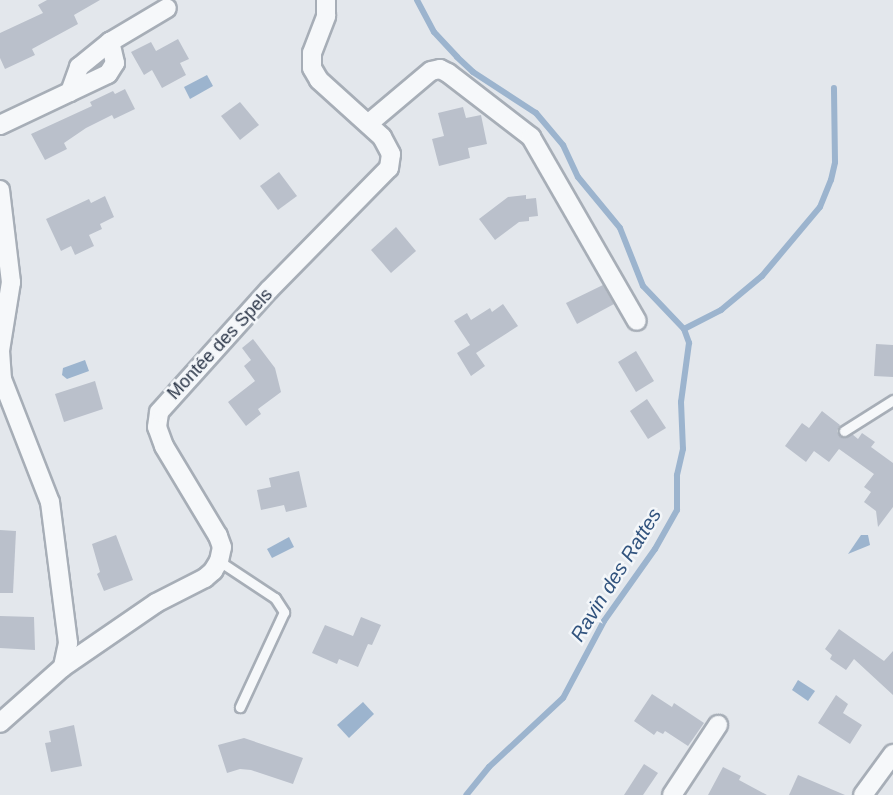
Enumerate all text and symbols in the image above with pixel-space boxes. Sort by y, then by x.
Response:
street label: Montée des Spels [163,284,277,404]
water label: Ravin des Rattes [565,504,667,646]

